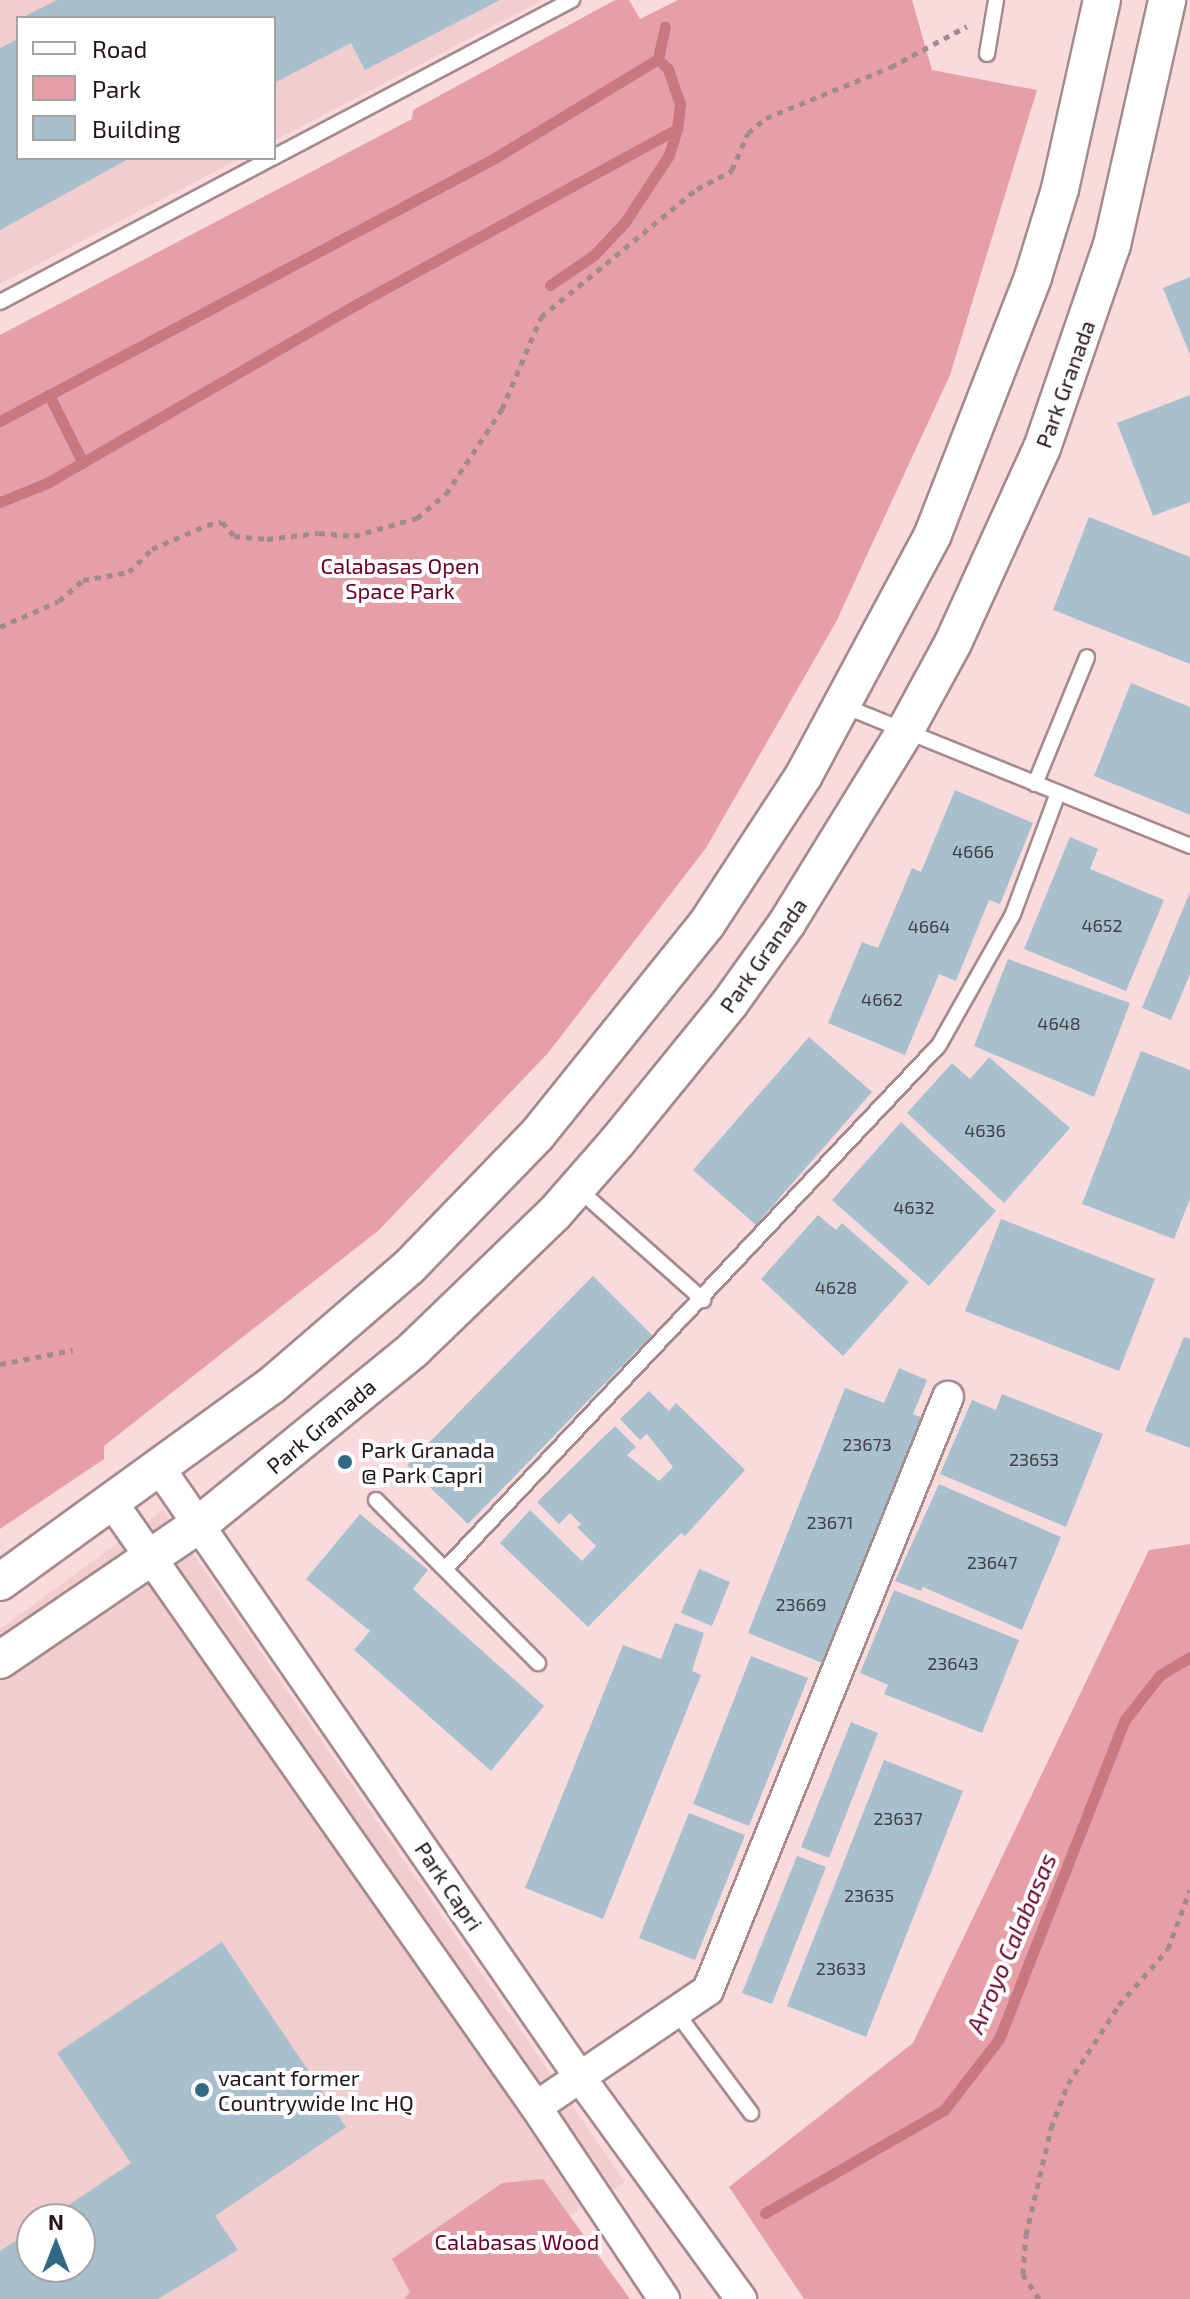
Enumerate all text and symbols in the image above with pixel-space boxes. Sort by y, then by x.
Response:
legend [16,16,276,160]
text: Road [92,34,147,63]
text: Park [92,74,141,103]
text: Building [92,114,181,143]
street label: Park Granada [1030,316,1100,452]
park label: Calabasas Open Space Park [320,552,480,604]
house number: 4666 [952,840,994,862]
street label: Park Granada [714,892,812,1018]
house number: 4652 [1081,914,1123,936]
house number: 4664 [908,915,950,937]
house number: 4662 [861,988,903,1010]
house number: 4648 [1037,1012,1081,1034]
house number: 4636 [964,1119,1006,1141]
house number: 4632 [893,1196,935,1218]
house number: 4628 [815,1276,857,1298]
street label: Park Granada [261,1373,381,1479]
house number: 23673 [842,1433,892,1455]
place label: Park Granada @ Park Capri [361,1436,495,1488]
house number: 23653 [1009,1448,1059,1470]
marker: Park Granada @ Park Capri [336,1453,354,1471]
house number: 23671 [807,1511,853,1533]
house number: 23647 [967,1551,1017,1573]
house number: 23669 [775,1593,827,1615]
house number: 23643 [927,1652,979,1674]
house number: 23637 [873,1807,923,1829]
street label: Park Capri [410,1837,488,1935]
water label: Arroyo Calabasas [960,1849,1062,2037]
house number: 23635 [844,1884,894,1906]
house number: 23633 [816,1957,866,1979]
place label: vacant former Countrywide Inc HQ [218,2064,414,2116]
marker: vacant former Countrywide Inc HQ [193,2081,211,2099]
north arrow [16,2203,96,2283]
text: N [48,2208,64,2234]
park label: Calabasas Wood [434,2229,600,2255]

